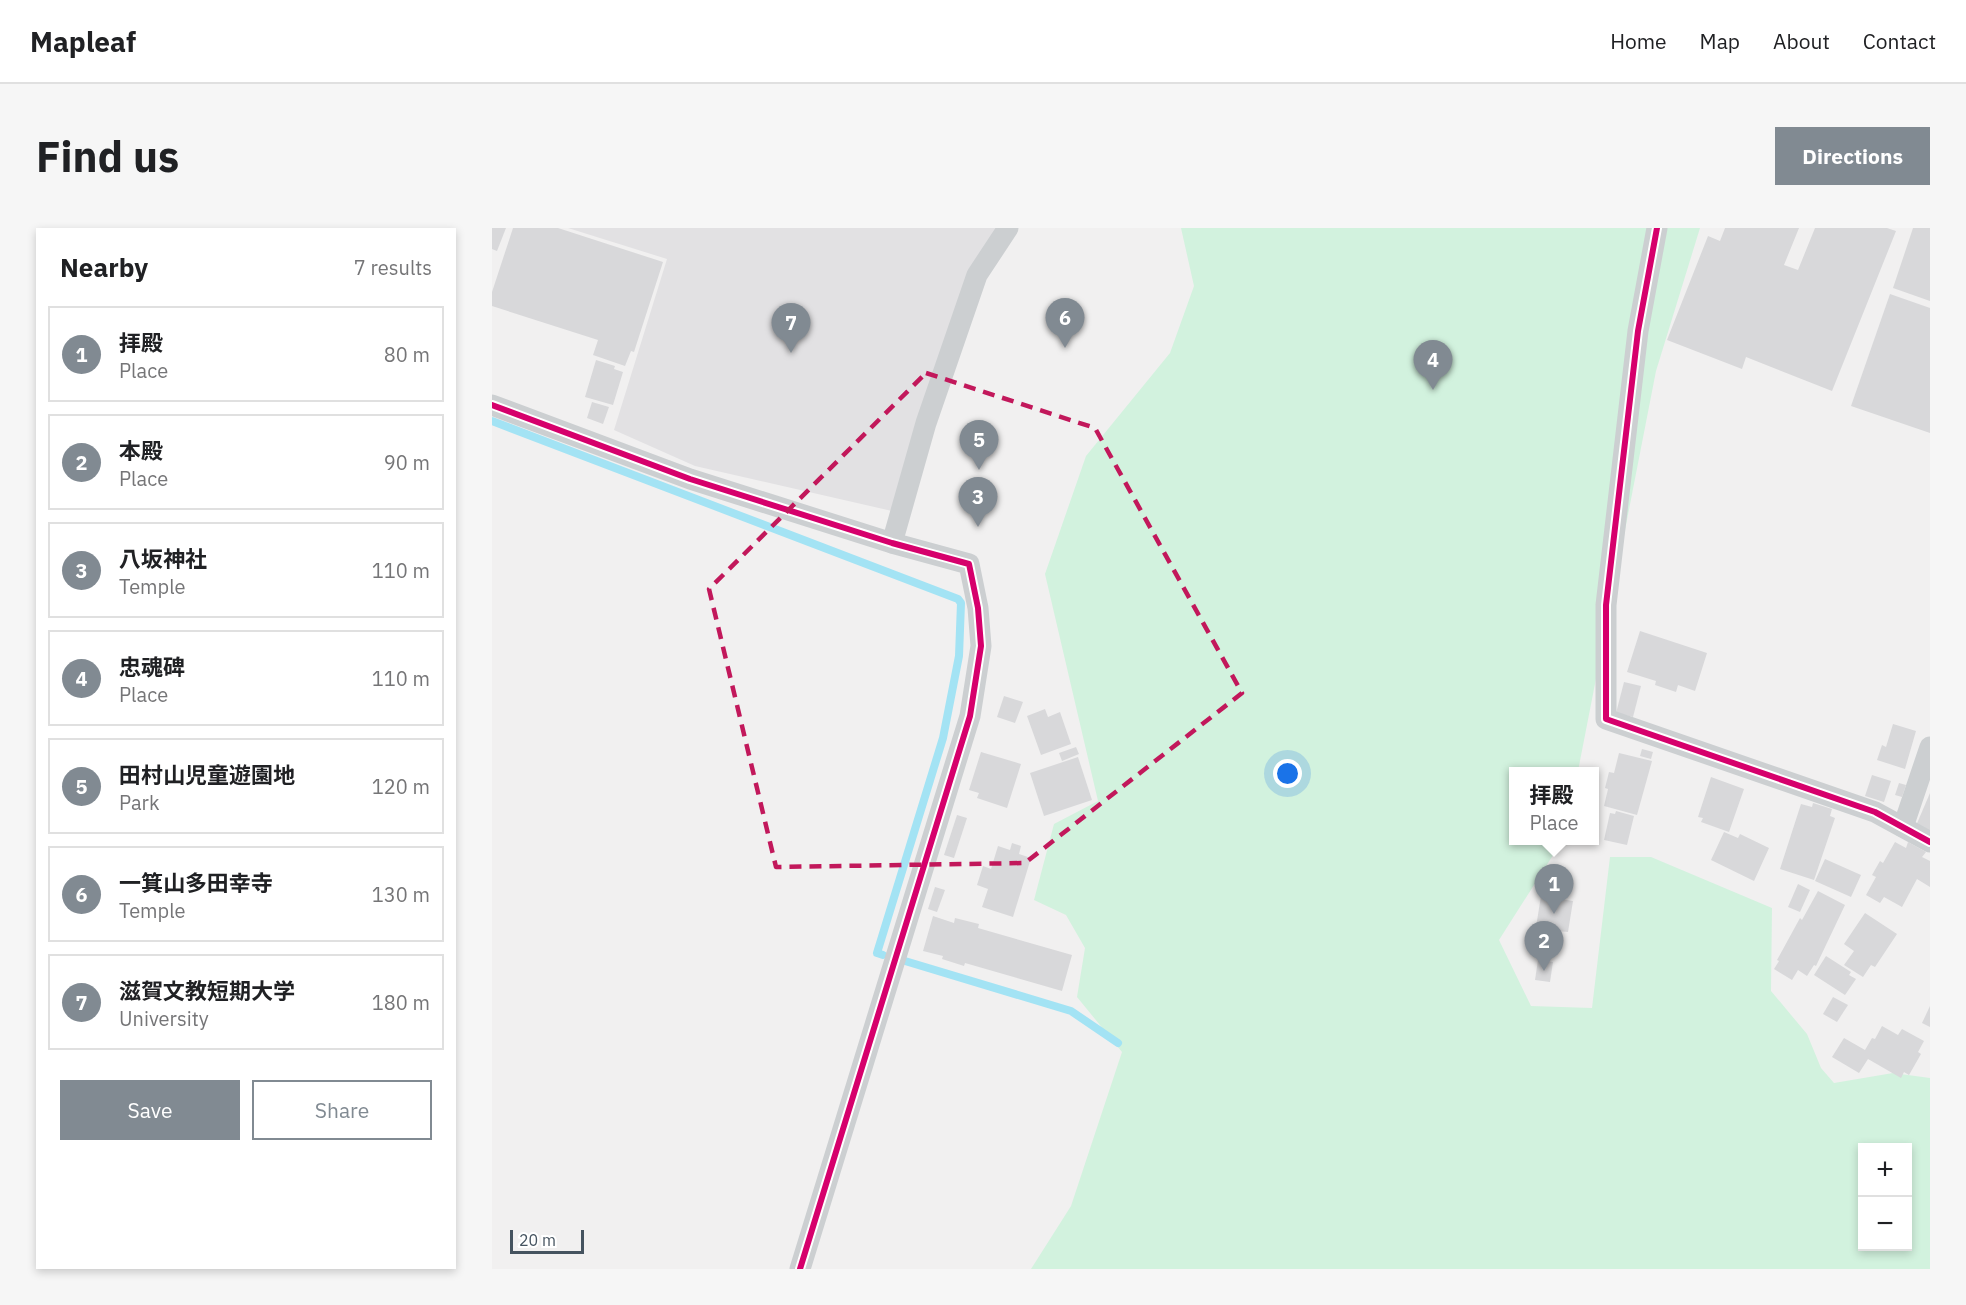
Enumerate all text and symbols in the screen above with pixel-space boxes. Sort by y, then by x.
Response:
text: Mapleaf [30,23,136,60]
text: Home [1610,27,1667,55]
text: Map [1700,27,1740,55]
text: About [1773,27,1830,55]
text: Contact [1863,27,1936,55]
button: Directions [1775,127,1930,185]
text: Find us [36,129,179,184]
text: Nearby [60,250,148,284]
text: 7 results [354,254,432,281]
pin: 6 [1046,298,1084,348]
pin: 7 [772,304,810,353]
text: 拝殿 [119,328,163,357]
pin: 4 [1414,340,1452,390]
text: 1 [76,341,88,368]
text: 80 m [384,341,430,368]
text: Place [119,357,168,384]
pin: 5 [960,420,998,470]
text: 本殿 [119,436,163,465]
text: 2 [76,449,88,476]
text: 90 m [384,449,430,476]
text: Place [119,465,168,492]
pin: 3 [958,478,998,527]
text: 八坂神社 [119,544,207,573]
text: 3 [76,557,88,584]
text: 110 m [372,557,430,584]
text: Temple [119,573,186,600]
text: 忠魂碑 [119,652,185,681]
text: 4 [76,665,88,692]
text: 110 m [372,665,430,692]
text: Place [119,681,168,708]
your location [1273,759,1302,788]
text: 田村山児童遊園地 [119,760,295,789]
popup [1509,767,1599,845]
text: 5 [76,773,88,800]
text: 120 m [372,773,430,800]
text: 拝殿 [1529,780,1573,809]
text: Park [119,789,159,816]
text: Place [1529,809,1579,836]
pin: 1 [1534,864,1574,914]
text: 一箕山多田幸寺 [119,868,273,897]
text: 6 [76,881,88,908]
text: 130 m [372,881,430,908]
text: Temple [119,897,186,924]
pin: 2 [1524,922,1564,971]
text: 滋賀文教短期大学 [119,976,295,1005]
text: 7 [76,989,88,1016]
text: 180 m [372,989,430,1016]
text: University [119,1005,209,1032]
button: Save [60,1080,240,1140]
button: Share [252,1080,432,1140]
map controls [1858,1143,1912,1251]
button: + [1858,1143,1912,1197]
button: − [1858,1197,1912,1251]
scale bar [510,1227,584,1254]
text: 20 m [519,1230,556,1250]

